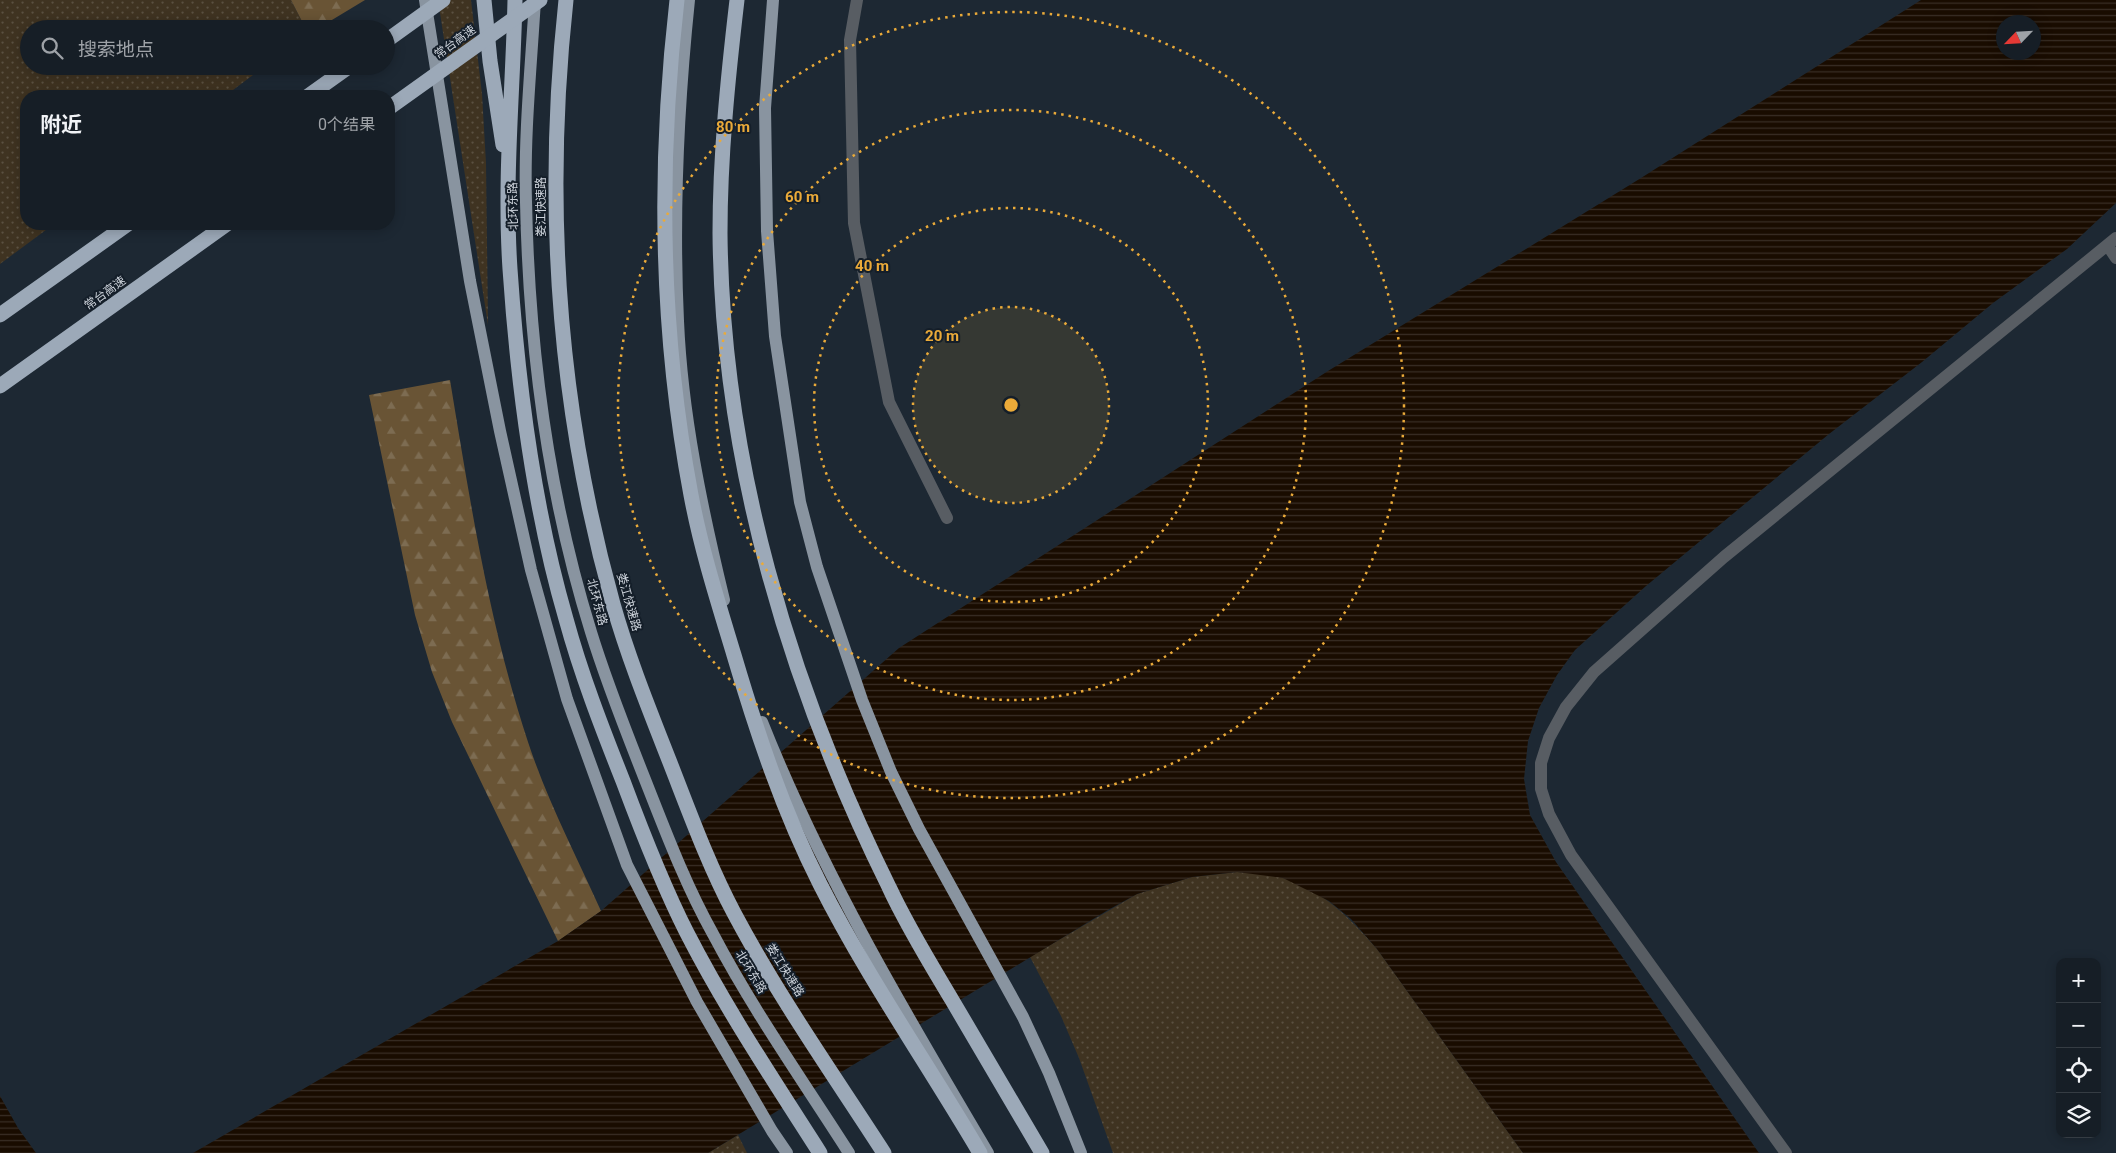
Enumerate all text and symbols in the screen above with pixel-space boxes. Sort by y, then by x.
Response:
north arrow [1996,15,2041,60]
search box [20,20,395,75]
street label: 常台高速 [431,22,479,62]
icon: search [38,34,66,62]
text: 搜索地点 [78,38,154,61]
text: 附近 [40,113,82,137]
text: 0个结果 [318,115,375,134]
text: 80 m [716,118,750,136]
street label: 娄江快速路 [534,177,548,237]
street label: 北环东路 [506,182,520,230]
text: 60 m [785,188,819,206]
text: 40 m [855,257,889,275]
street label: 常台高速 [81,273,129,313]
text: 20 m [925,327,959,345]
centre of rings [1002,396,1020,414]
street label: 娄江快速路 [614,571,644,633]
street label: 北环东路 [584,577,610,627]
street label: 娄江快速路 [763,941,807,999]
street label: 北环东路 [733,948,769,996]
map controls [2056,958,2101,1138]
button: + [2056,958,2101,1003]
button: − [2056,1003,2101,1048]
button: locate [2056,1048,2101,1093]
button: layers [2056,1093,2101,1138]

